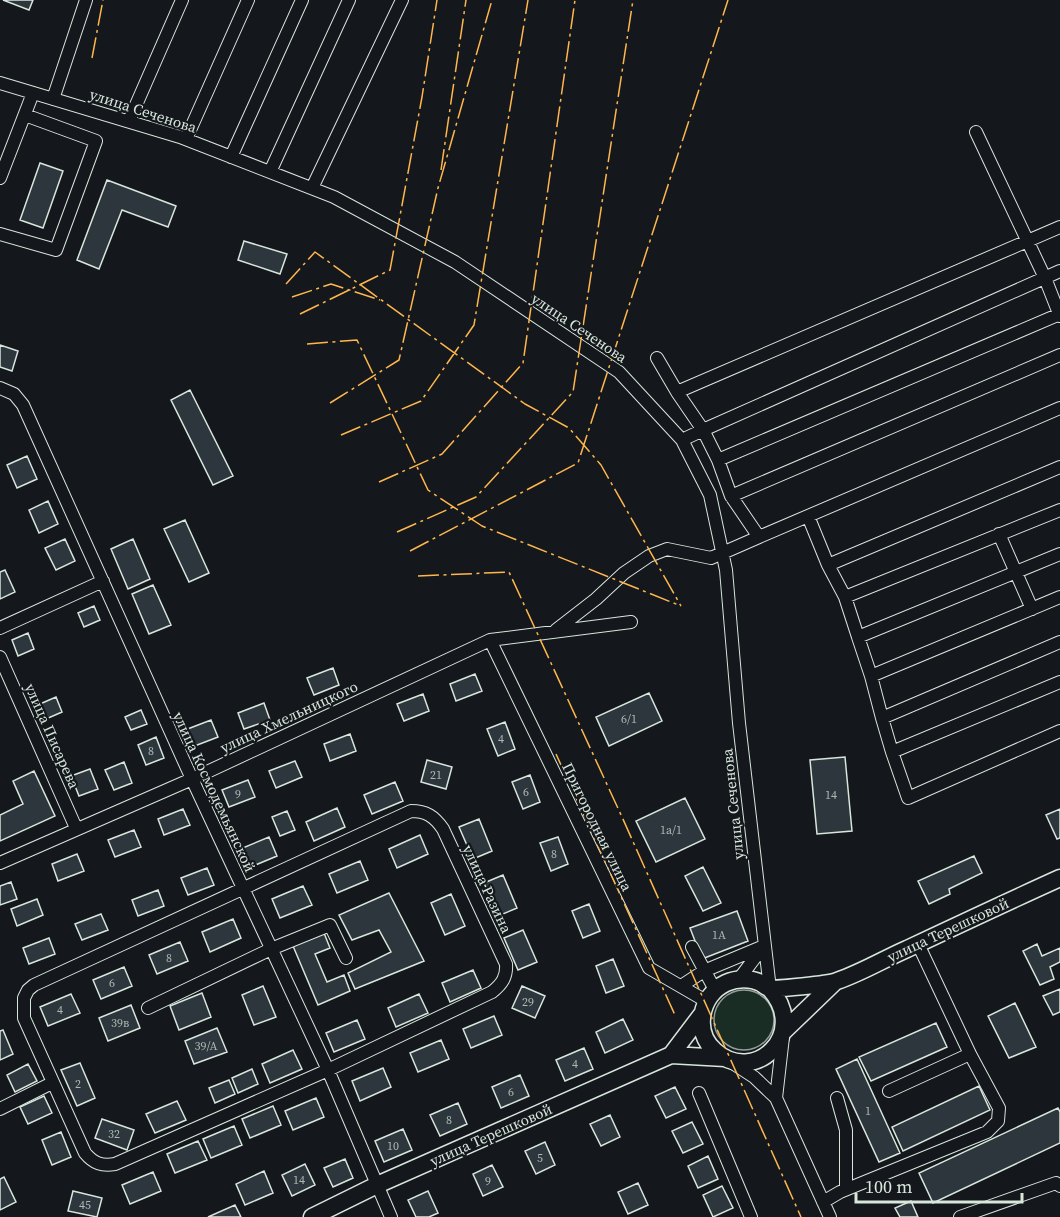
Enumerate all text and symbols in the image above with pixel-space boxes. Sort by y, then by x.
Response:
street label: улица Сеченова [87,83,200,138]
street label: улица Сеченова [527,288,632,368]
street label: улица Хмельницкого [217,675,361,758]
street label: улица Писарева [20,680,85,792]
street label: улица Космодемьянской [168,708,261,876]
house number: 6/1 [621,711,637,727]
house number: 4 [498,731,504,747]
house number: 8 [148,743,154,759]
street label: улица Сеченова [716,747,749,861]
street label: Пригородная улица [557,759,638,895]
house number: 21 [430,767,442,783]
house number: 6 [523,784,529,800]
house number: 9 [235,786,241,802]
house number: 14 [825,787,837,803]
house number: 1а/1 [660,822,682,838]
street label: улица Разина [458,841,517,937]
house number: 8 [551,846,557,862]
street label: улица Терешковой [884,892,1012,967]
house number: 1А [712,927,726,943]
house number: 8 [166,950,172,966]
house number: 6 [109,975,115,991]
house number: 29 [522,994,534,1010]
house number: 4 [57,1002,63,1018]
house number: 39в [111,1015,129,1031]
house number: 39/А [194,1038,218,1054]
house number: 4 [572,1056,578,1072]
house number: 2 [75,1076,81,1092]
house number: 6 [508,1084,514,1100]
street label: улица Терешковой [426,1098,556,1171]
house number: 1 [865,1103,871,1119]
house number: 8 [446,1112,452,1128]
house number: 32 [108,1126,120,1142]
house number: 10 [387,1138,399,1154]
house number: 5 [537,1150,543,1166]
scale bar [856,1166,1022,1204]
house number: 14 [293,1172,305,1188]
house number: 9 [485,1173,491,1189]
text: 100 m [865,1174,912,1199]
house number: 45 [79,1197,91,1213]

